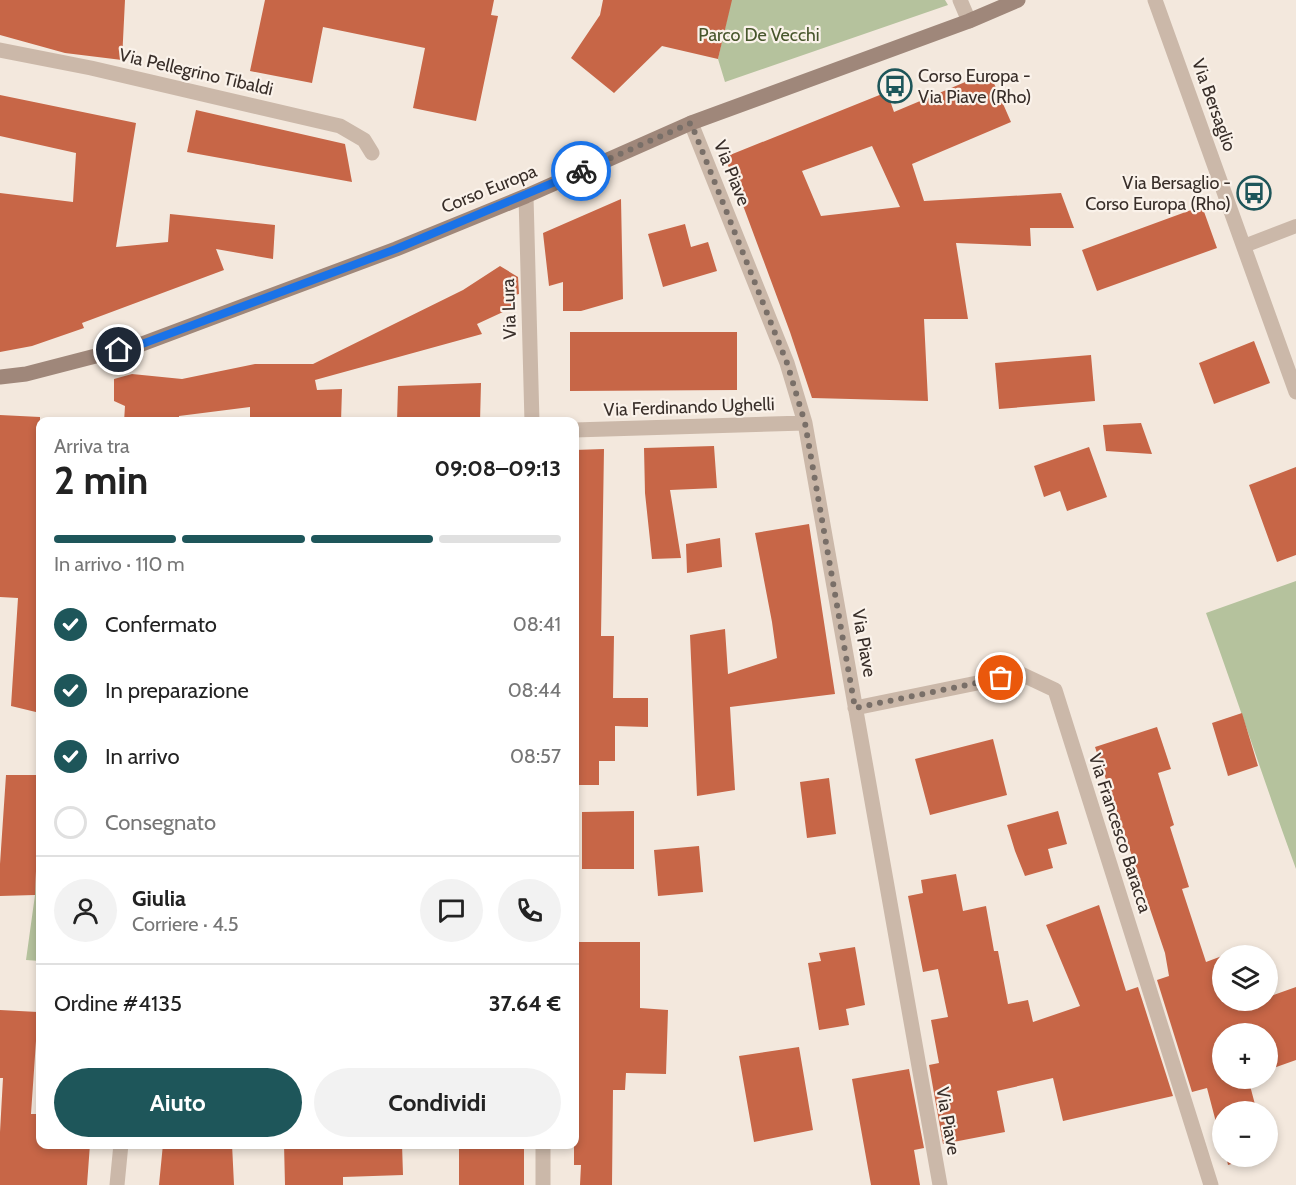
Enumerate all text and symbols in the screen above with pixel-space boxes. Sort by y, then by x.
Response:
park label: Parco De Vecchi [698,24,820,46]
street label: Via Pellegrino Tibaldi [117,44,275,100]
street label: Via Bersaglio [1187,56,1241,154]
place label: Corso Europa - Via Piave (Rho) [918,65,1031,108]
bus stop icon: Corso Europa - Via Piave (Rho) [877,68,913,104]
street label: Via Piave [709,137,755,209]
courier [551,141,611,201]
icon: bike [565,155,598,188]
street label: Corso Europa [438,160,540,218]
place label: Via Bersaglio - Corso Europa (Rho) [1085,172,1231,215]
bus stop icon: Via Bersaglio - Corso Europa (Rho) [1236,175,1272,211]
street label: Via Lura [497,278,521,340]
pin [93,324,144,375]
icon: home [102,333,135,366]
street label: Via Ferdinando Ughelli [603,393,775,421]
text: Arriva tra [54,434,130,458]
text: 09:08–09:13 [434,455,561,482]
text: 2 min [54,456,148,504]
text: In arrivo · 110 m [54,552,185,576]
street label: Via Piave [847,607,881,679]
icon: check [54,608,87,641]
text: Confermato [105,611,217,638]
text: 08:41 [513,612,561,636]
pin [975,652,1026,703]
icon: bag [984,661,1017,694]
icon: check [54,674,87,707]
text: In preparazione [105,677,249,704]
text: 08:44 [508,678,561,702]
icon: check [54,740,87,773]
text: In arrivo [105,743,180,770]
text: 08:57 [510,744,561,768]
street label: Via Francesco Baracca [1084,751,1156,916]
text: Consegnato [105,809,216,836]
button: person [54,879,117,942]
button: chat [420,879,483,942]
button: phone [498,879,561,942]
text: Giulia [132,885,186,912]
text: Corriere · 4.5 [132,912,238,936]
map controls [1212,945,1278,1167]
button: layers [1212,945,1278,1011]
text: Ordine #4135 [54,990,182,1017]
text: 37.64 € [489,990,561,1017]
button: + [1212,1023,1278,1089]
button: Aiuto [54,1068,302,1137]
button: Condividi [314,1068,561,1137]
street label: Via Piave [931,1085,965,1157]
button: − [1212,1101,1278,1167]

